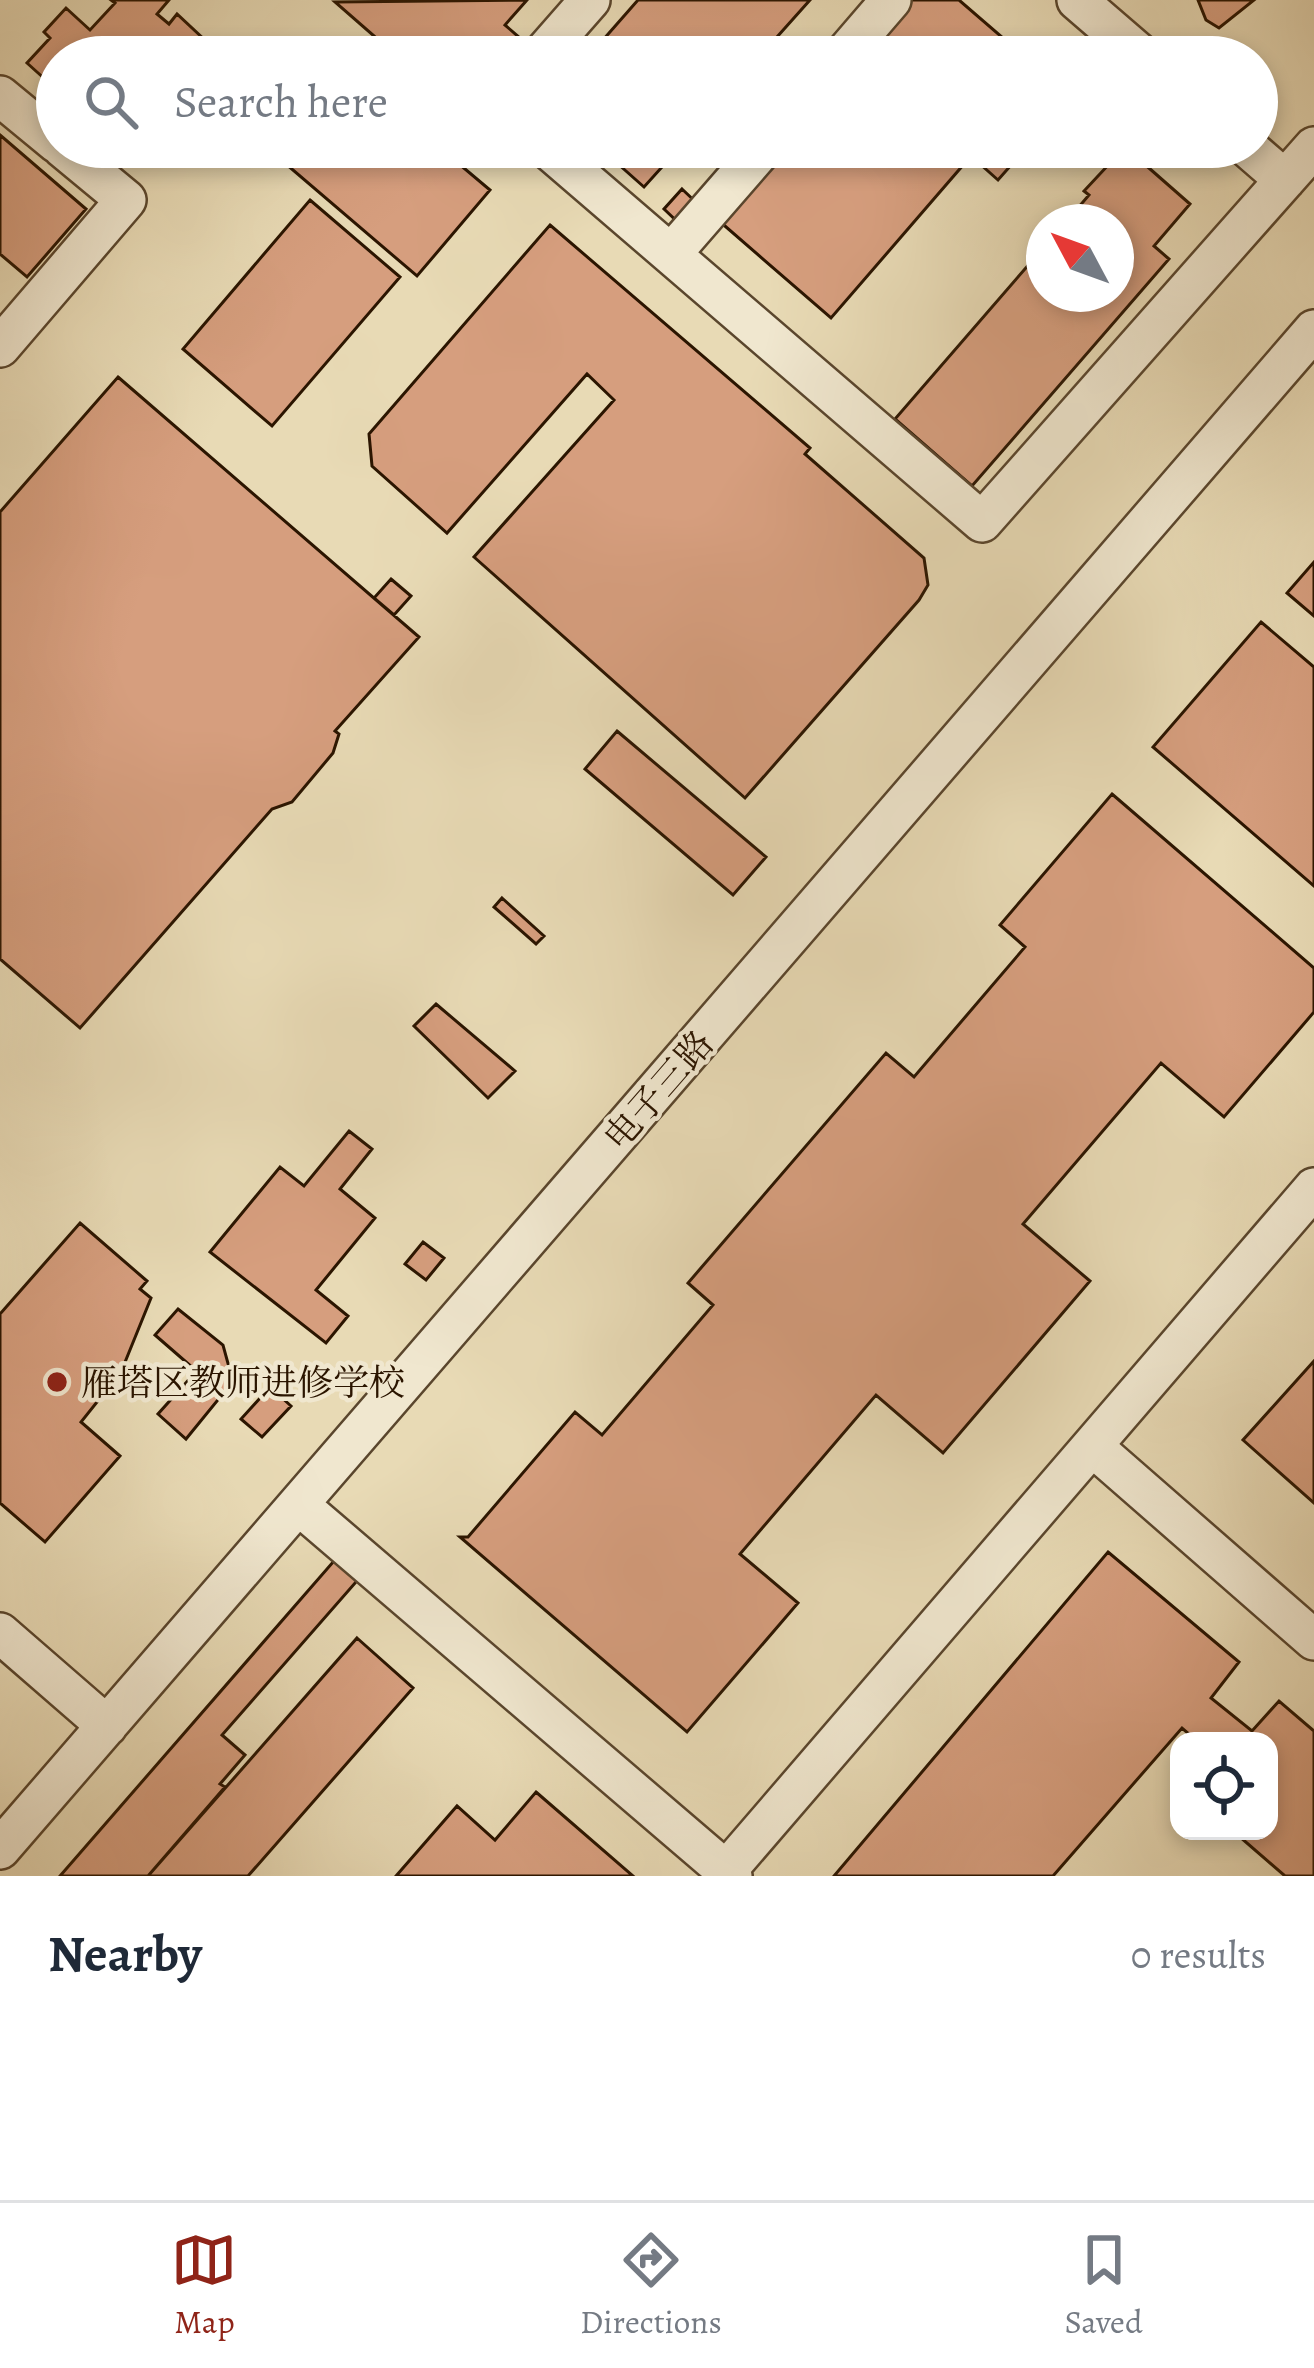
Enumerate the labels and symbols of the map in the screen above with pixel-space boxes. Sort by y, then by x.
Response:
north arrow [1026,204,1134,312]
street label: 电子三路 [593,1020,724,1161]
place label: 雁塔区教师进修学校 [81,1358,405,1407]
marker: 雁塔区教师进修学校 [44,1369,70,1395]

